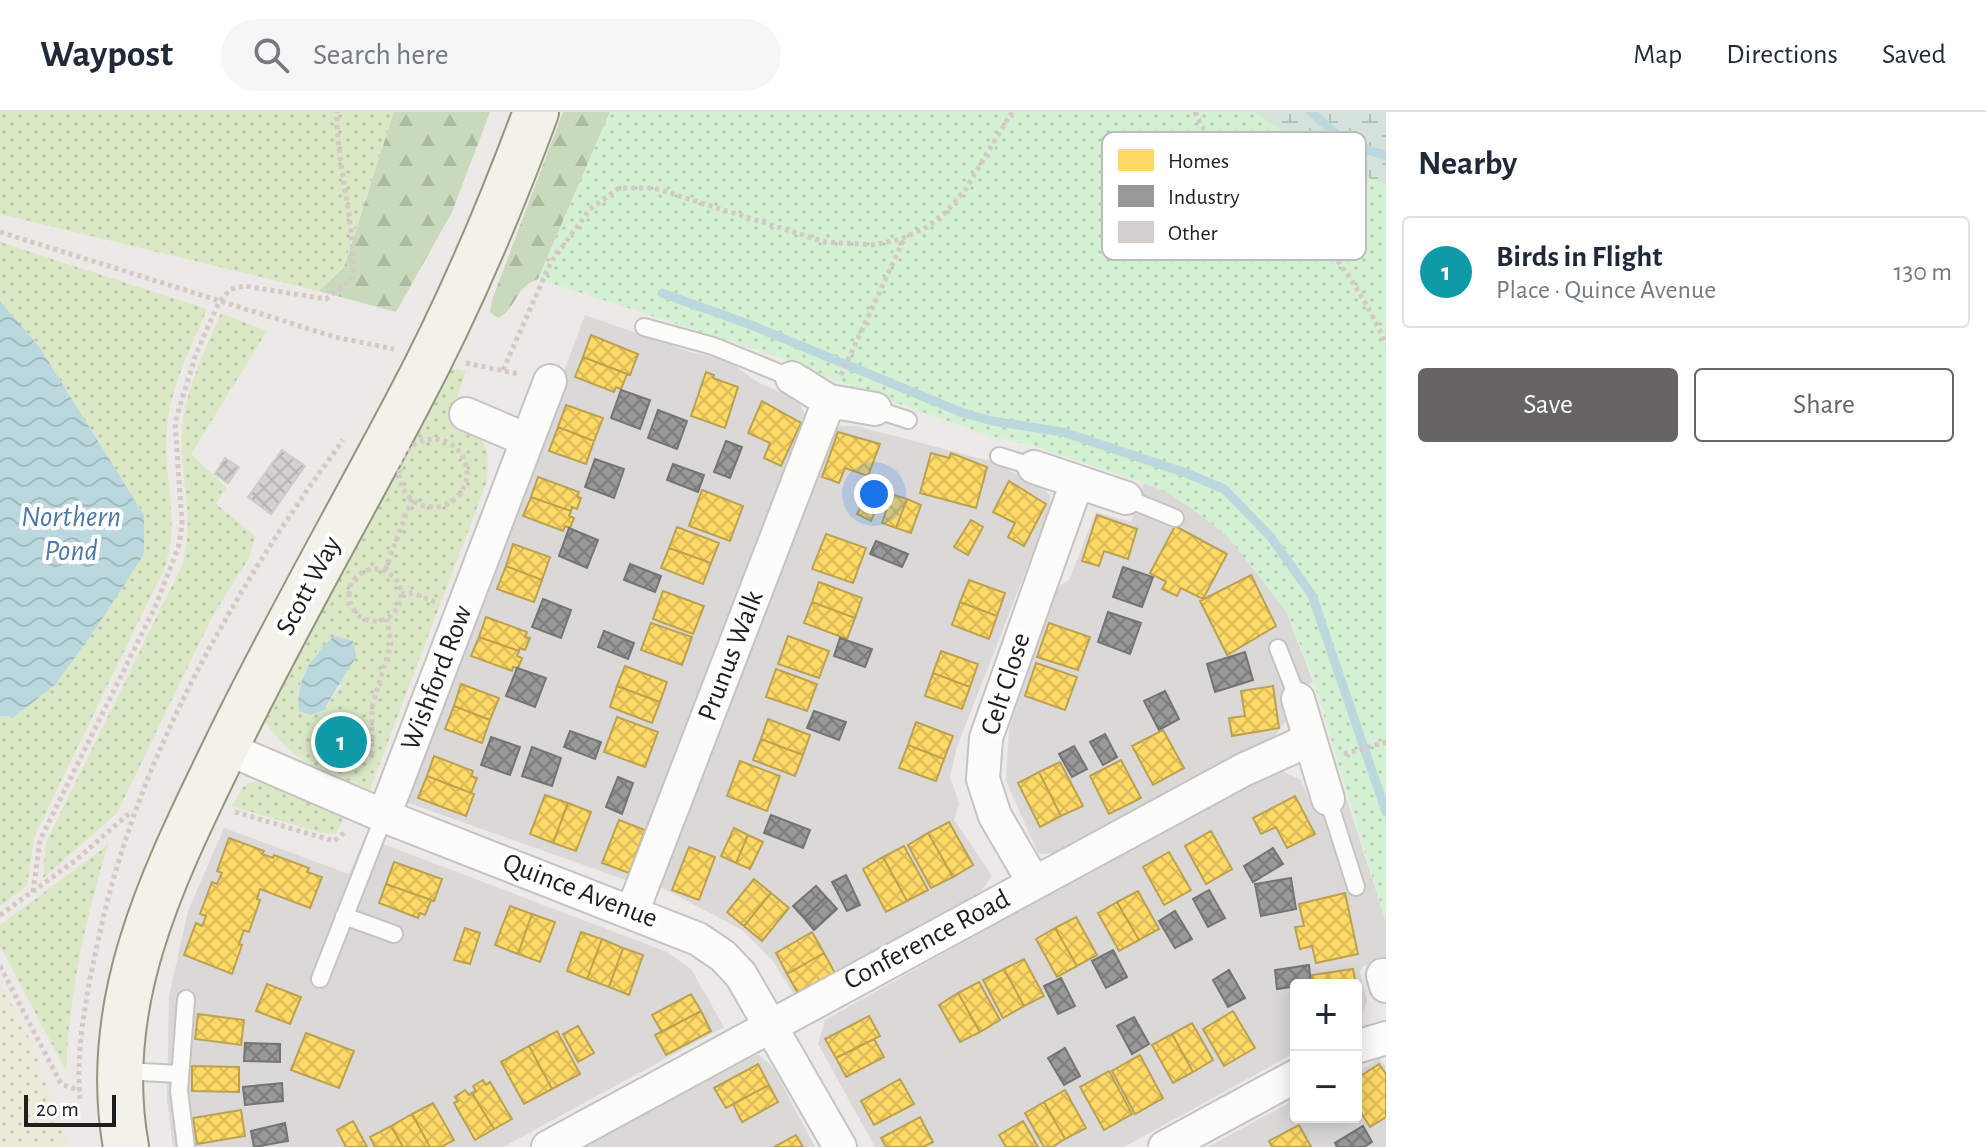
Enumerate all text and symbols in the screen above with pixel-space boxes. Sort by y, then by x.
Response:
search box [221,19,781,91]
icon: search [249,33,293,77]
text: Waypost [40,36,173,74]
text: Search here [313,40,449,70]
text: Map [1633,41,1682,69]
text: Directions [1726,41,1838,69]
text: Saved [1882,41,1946,69]
legend [1102,132,1366,260]
text: Nearby [1418,147,1517,181]
text: Homes [1168,150,1229,172]
text: Industry [1168,186,1240,208]
text: Other [1168,222,1218,244]
text: Birds in Flight [1496,242,1663,272]
text: 1 [1441,259,1451,285]
text: 130 m [1894,259,1952,285]
text: Place · Quince Avenue [1496,277,1716,303]
button: Save [1418,368,1678,442]
button: Share [1694,368,1954,442]
your location [854,474,894,514]
water label: Northern Pond [21,502,121,566]
street label: Scott Way [271,532,347,640]
street label: Prunus Walk [693,587,769,725]
street label: Wishford Row [397,602,477,754]
street label: Celt Close [976,629,1036,739]
pin: 1 [315,712,367,772]
street label: Quince Avenue [499,849,661,933]
street label: Conference Road [840,885,1014,995]
map controls [1290,979,1362,1123]
button: + [1290,979,1362,1051]
button: − [1290,1051,1362,1123]
scale bar [24,1091,116,1127]
text: 20 m [36,1098,79,1120]

